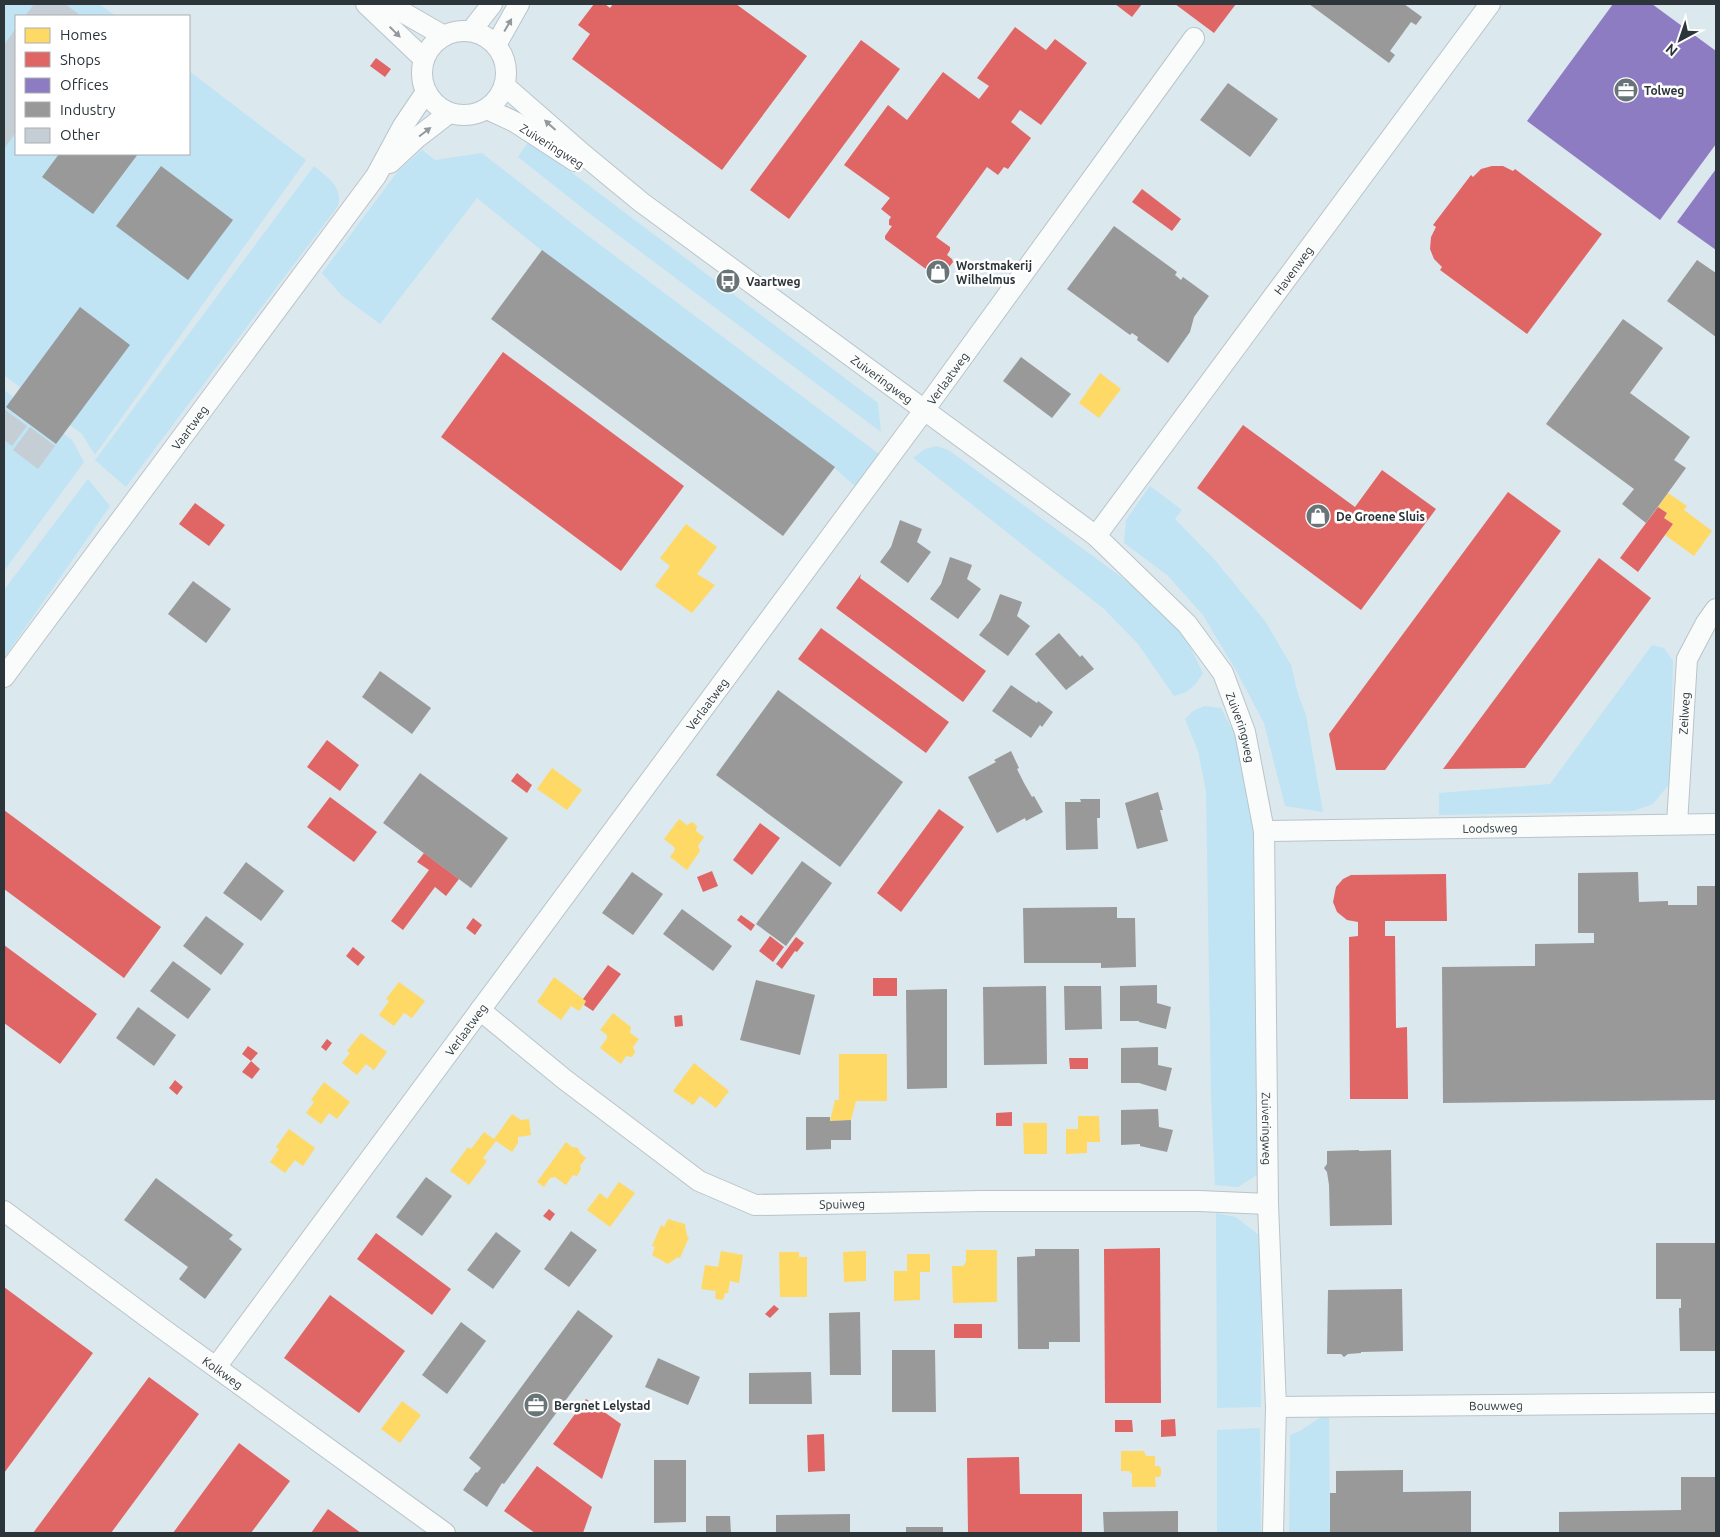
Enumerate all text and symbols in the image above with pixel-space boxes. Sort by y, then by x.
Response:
legend [15,15,190,155]
north arrow [1655,15,1705,65]
one-way arrow [504,17,512,32]
text: Homes [60,26,107,43]
one-way arrow [388,26,400,38]
text: N [1662,40,1681,59]
text: Shops [60,51,101,68]
text: Offices [60,76,108,93]
office icon: Tolweg [1613,77,1639,103]
place label: Tolweg [1644,84,1684,97]
text: Industry [60,101,115,118]
one-way arrow [544,120,556,131]
street label: Zuiveringweg [518,121,586,171]
text: Other [60,126,100,143]
one-way arrow [418,127,431,137]
street label: Havenweg [1271,243,1315,297]
shop icon: Worstmakerij Wilhelmus [925,259,951,285]
place label: Worstmakerij Wilhelmus [956,259,1032,286]
bus stop icon: Vaartweg [715,268,741,294]
place label: Vaartweg [746,275,800,288]
street label: Verlaatweg [924,349,971,407]
street label: Zuiveringweg [849,352,915,406]
street label: Vaartweg [169,403,210,452]
shop icon: De Groene Sluis [1305,503,1331,529]
place label: De Groene Sluis [1336,510,1425,523]
street label: Verlaatweg [683,675,730,732]
street label: Zuiveringweg [1224,690,1257,764]
street label: Zeilweg [1676,692,1691,735]
street label: Loodsweg [1462,821,1518,834]
street label: Verlaatweg [442,1001,489,1058]
street label: Zuiveringweg [1260,1092,1274,1165]
street label: Spuiweg [819,1197,865,1210]
street label: Kolkweg [200,1354,246,1391]
office icon: Bergnet Lelystad [523,1392,549,1418]
street label: Bouwweg [1469,1398,1523,1412]
place label: Bergnet Lelystad [554,1399,651,1412]

